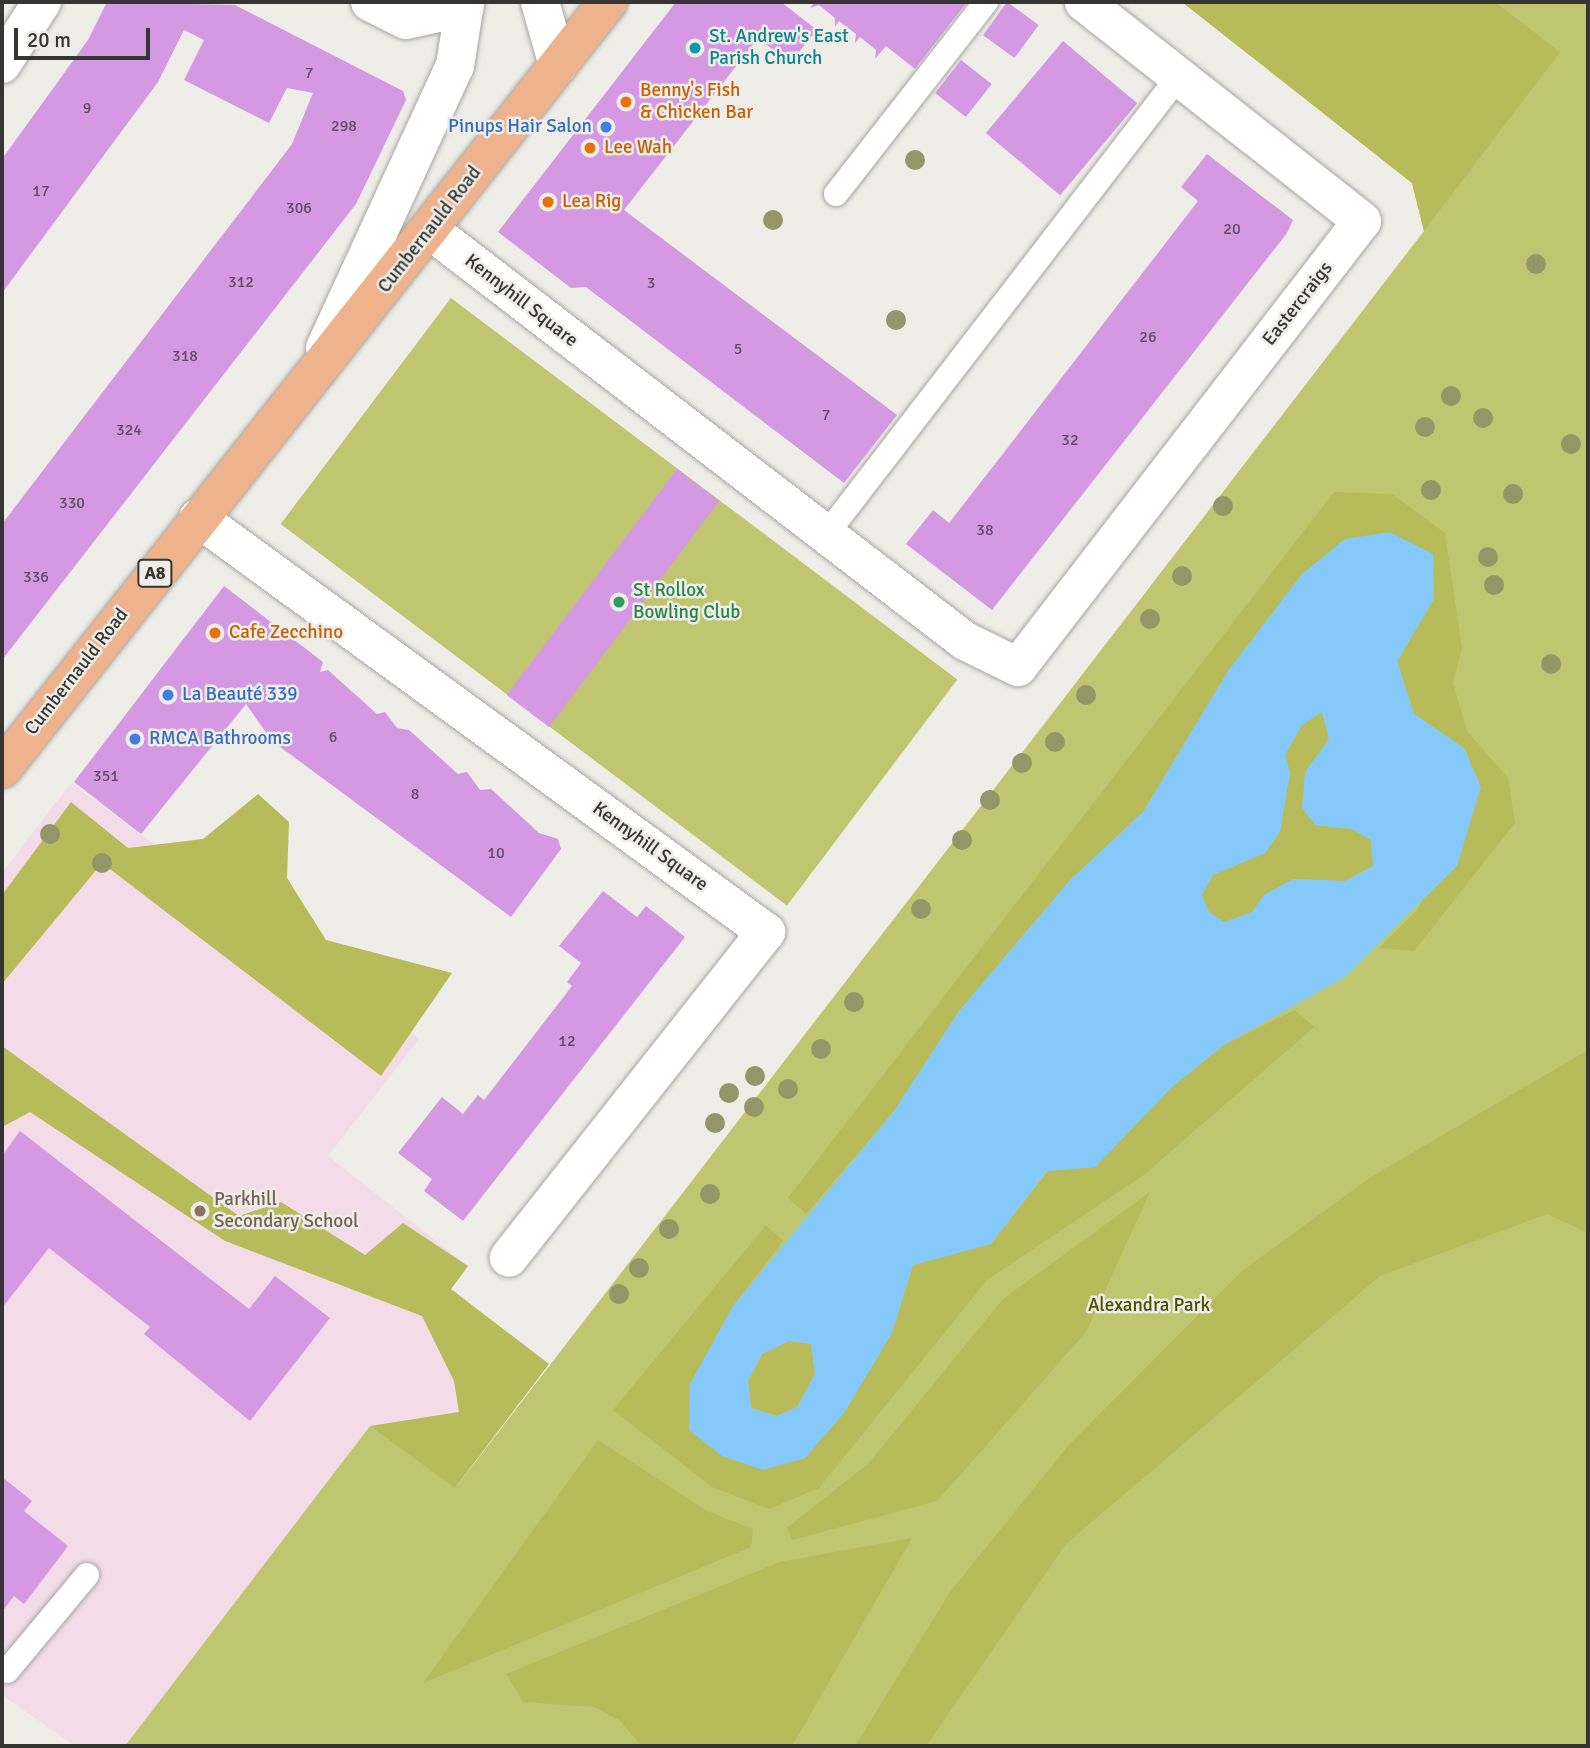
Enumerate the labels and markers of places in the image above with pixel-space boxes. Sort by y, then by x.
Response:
place label: St. Andrew's East Parish Church [709,26,849,70]
marker: St. Andrew's East Parish Church [687,40,703,56]
place label: Benny's Fish & Chicken Bar [640,80,753,124]
marker: Benny's Fish & Chicken Bar [618,94,634,110]
place label: Pinups Hair Salon [448,116,592,138]
marker: Pinups Hair Salon [598,119,614,135]
place label: Lee Wah [604,137,672,159]
marker: Lee Wah [582,140,598,156]
place label: Lea Rig [562,191,621,213]
marker: Lea Rig [540,194,556,210]
place label: St Rollox Bowling Club [633,580,740,624]
marker: St Rollox Bowling Club [611,594,627,610]
place label: Cafe Zecchino [229,622,343,644]
marker: Cafe Zecchino [207,625,223,641]
place label: La Beauté 339 [182,684,298,706]
marker: La Beauté 339 [160,687,176,703]
place label: RMCA Bathrooms [149,728,291,750]
marker: RMCA Bathrooms [127,731,143,747]
place label: Parkhill Secondary School [214,1189,359,1233]
marker: Parkhill Secondary School [192,1203,208,1219]

